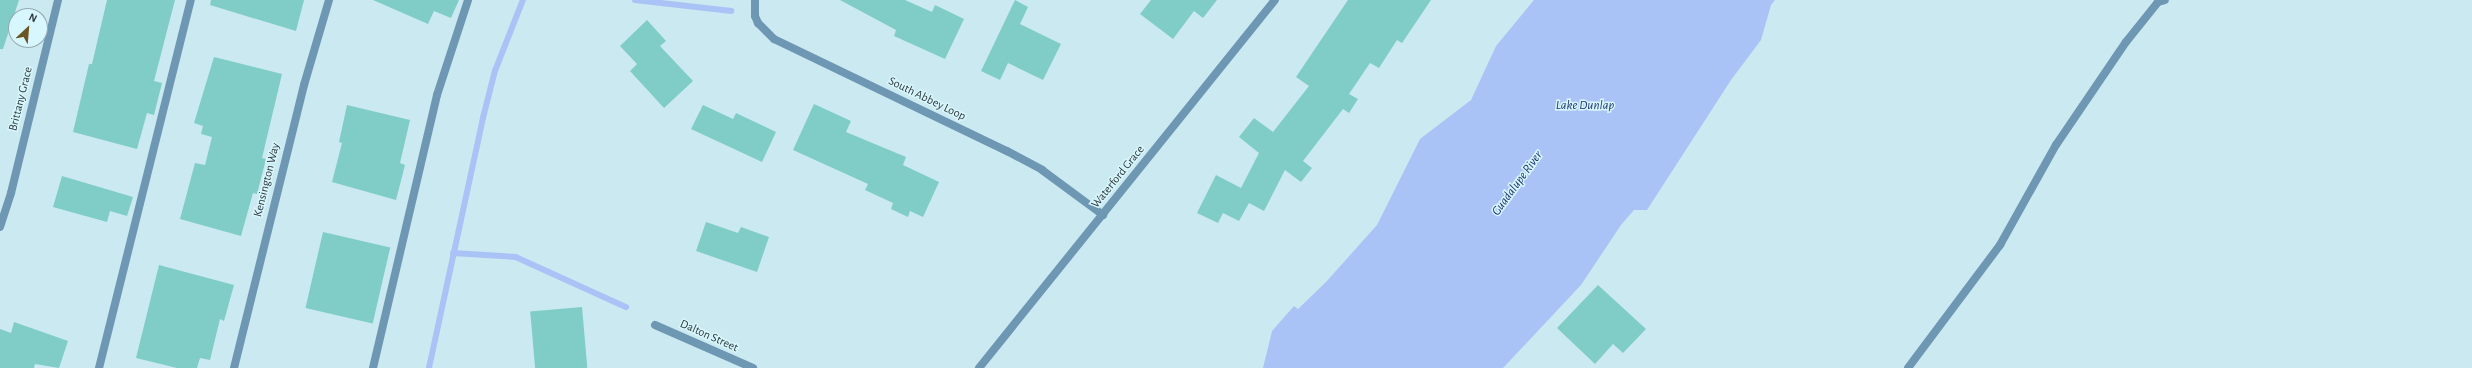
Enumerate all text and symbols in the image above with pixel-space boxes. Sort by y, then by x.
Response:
north arrow [8,8,48,48]
text: N [27,11,39,24]
street label: Brittany Grace [6,65,36,133]
street label: South Abbey Loop [886,74,968,124]
water label: Lake Dunlap [1556,98,1614,114]
street label: Kensington Way [251,142,283,218]
street label: Waterford Grace [1088,143,1148,211]
water label: Guadalupe River [1489,149,1547,219]
street label: Dalton Street [678,317,740,355]

